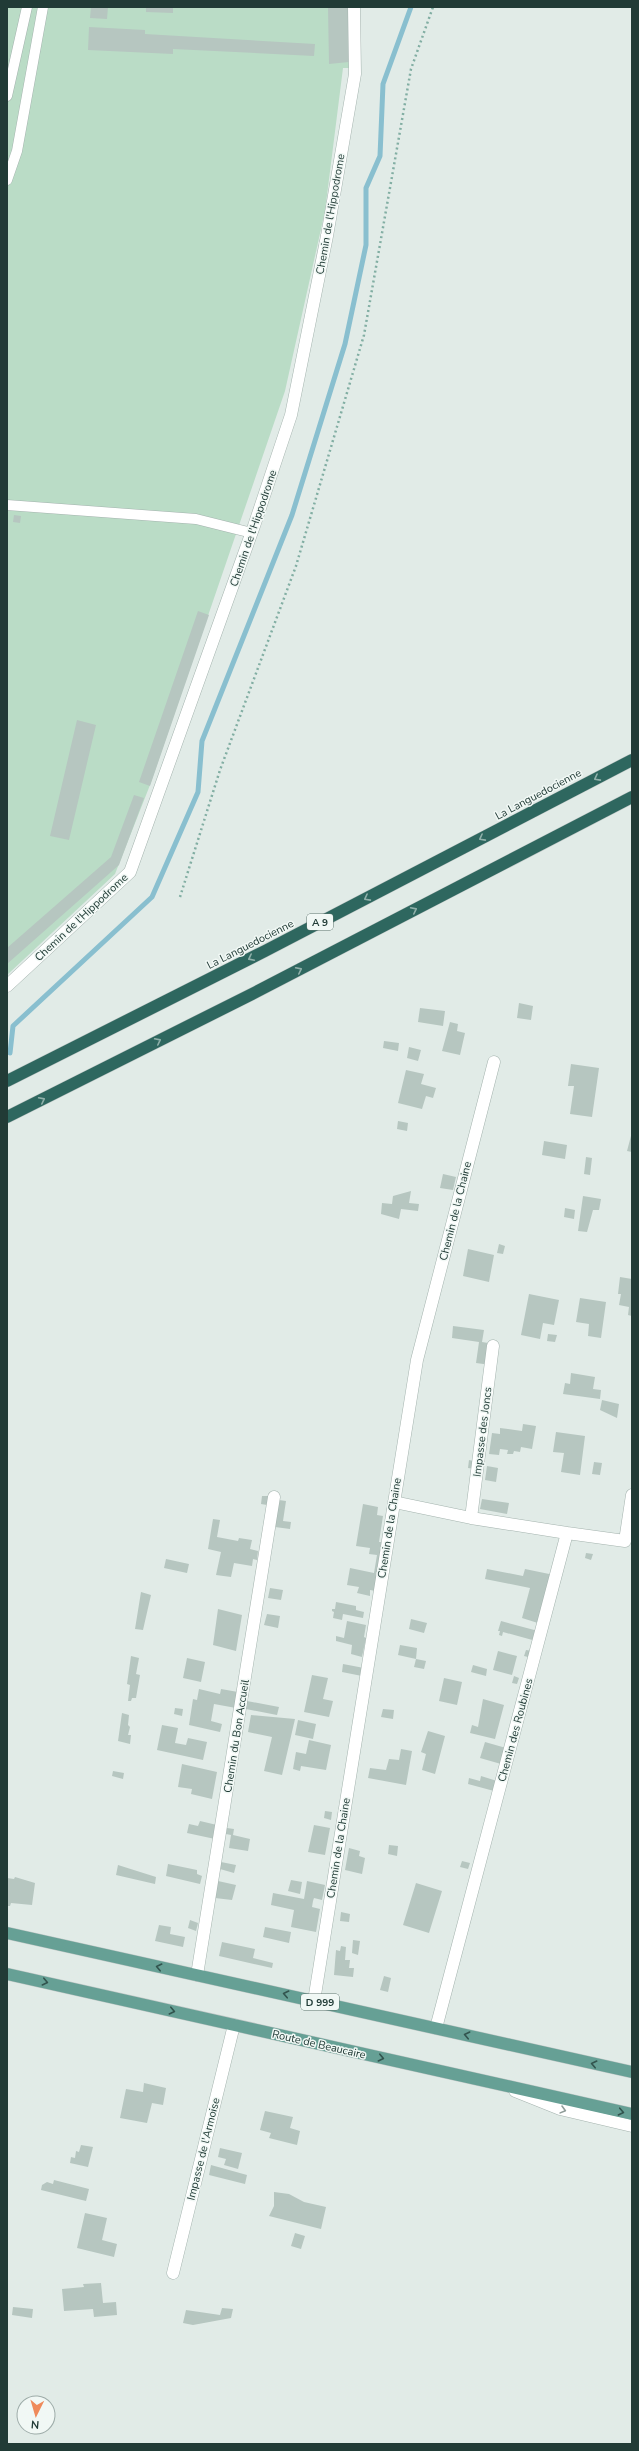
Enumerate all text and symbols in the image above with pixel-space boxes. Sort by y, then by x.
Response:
street label: Chemin de l'Hippodrome [312,152,349,276]
street label: Chemin de l'Hippodrome [226,468,281,588]
street label: La Languedocienne [493,765,584,823]
one-way arrow [594,773,602,781]
one-way arrow [479,833,486,841]
street label: Chemin de l'Hippodrome [31,870,131,965]
one-way arrow [364,893,371,901]
one-way arrow [410,907,417,915]
road number: A 9 [307,914,333,930]
street label: La Languedocienne [204,916,296,973]
one-way arrow [248,953,256,961]
one-way arrow [295,967,302,974]
one-way arrow [154,1038,161,1046]
one-way arrow [38,1097,45,1105]
street label: Chemin de la Chaine [436,1160,475,1262]
street label: Impasse des Joncs [470,1386,495,1478]
street label: Chemin de la Chaine [374,1477,405,1579]
street label: Chemin des Roubines [494,1677,537,1784]
street label: Chemin du Bon Accueil [220,1678,253,1794]
street label: Chemin de la Chaine [323,1797,354,1899]
one-way arrow [155,1963,162,1971]
one-way arrow [42,1978,48,1986]
one-way arrow [282,1991,289,1999]
road number: D 999 [301,1994,339,2010]
one-way arrow [168,2006,175,2015]
street label: Route de Beaucaire [271,2026,367,2063]
one-way arrow [464,2032,470,2040]
one-way arrow [377,2054,384,2062]
one-way arrow [591,2060,597,2068]
street label: Impasse de l'Armoise [183,2096,224,2202]
one-way arrow [559,2105,566,2114]
one-way arrow [618,2107,624,2115]
north arrow [16,2395,56,2435]
text: N [30,2417,40,2432]

